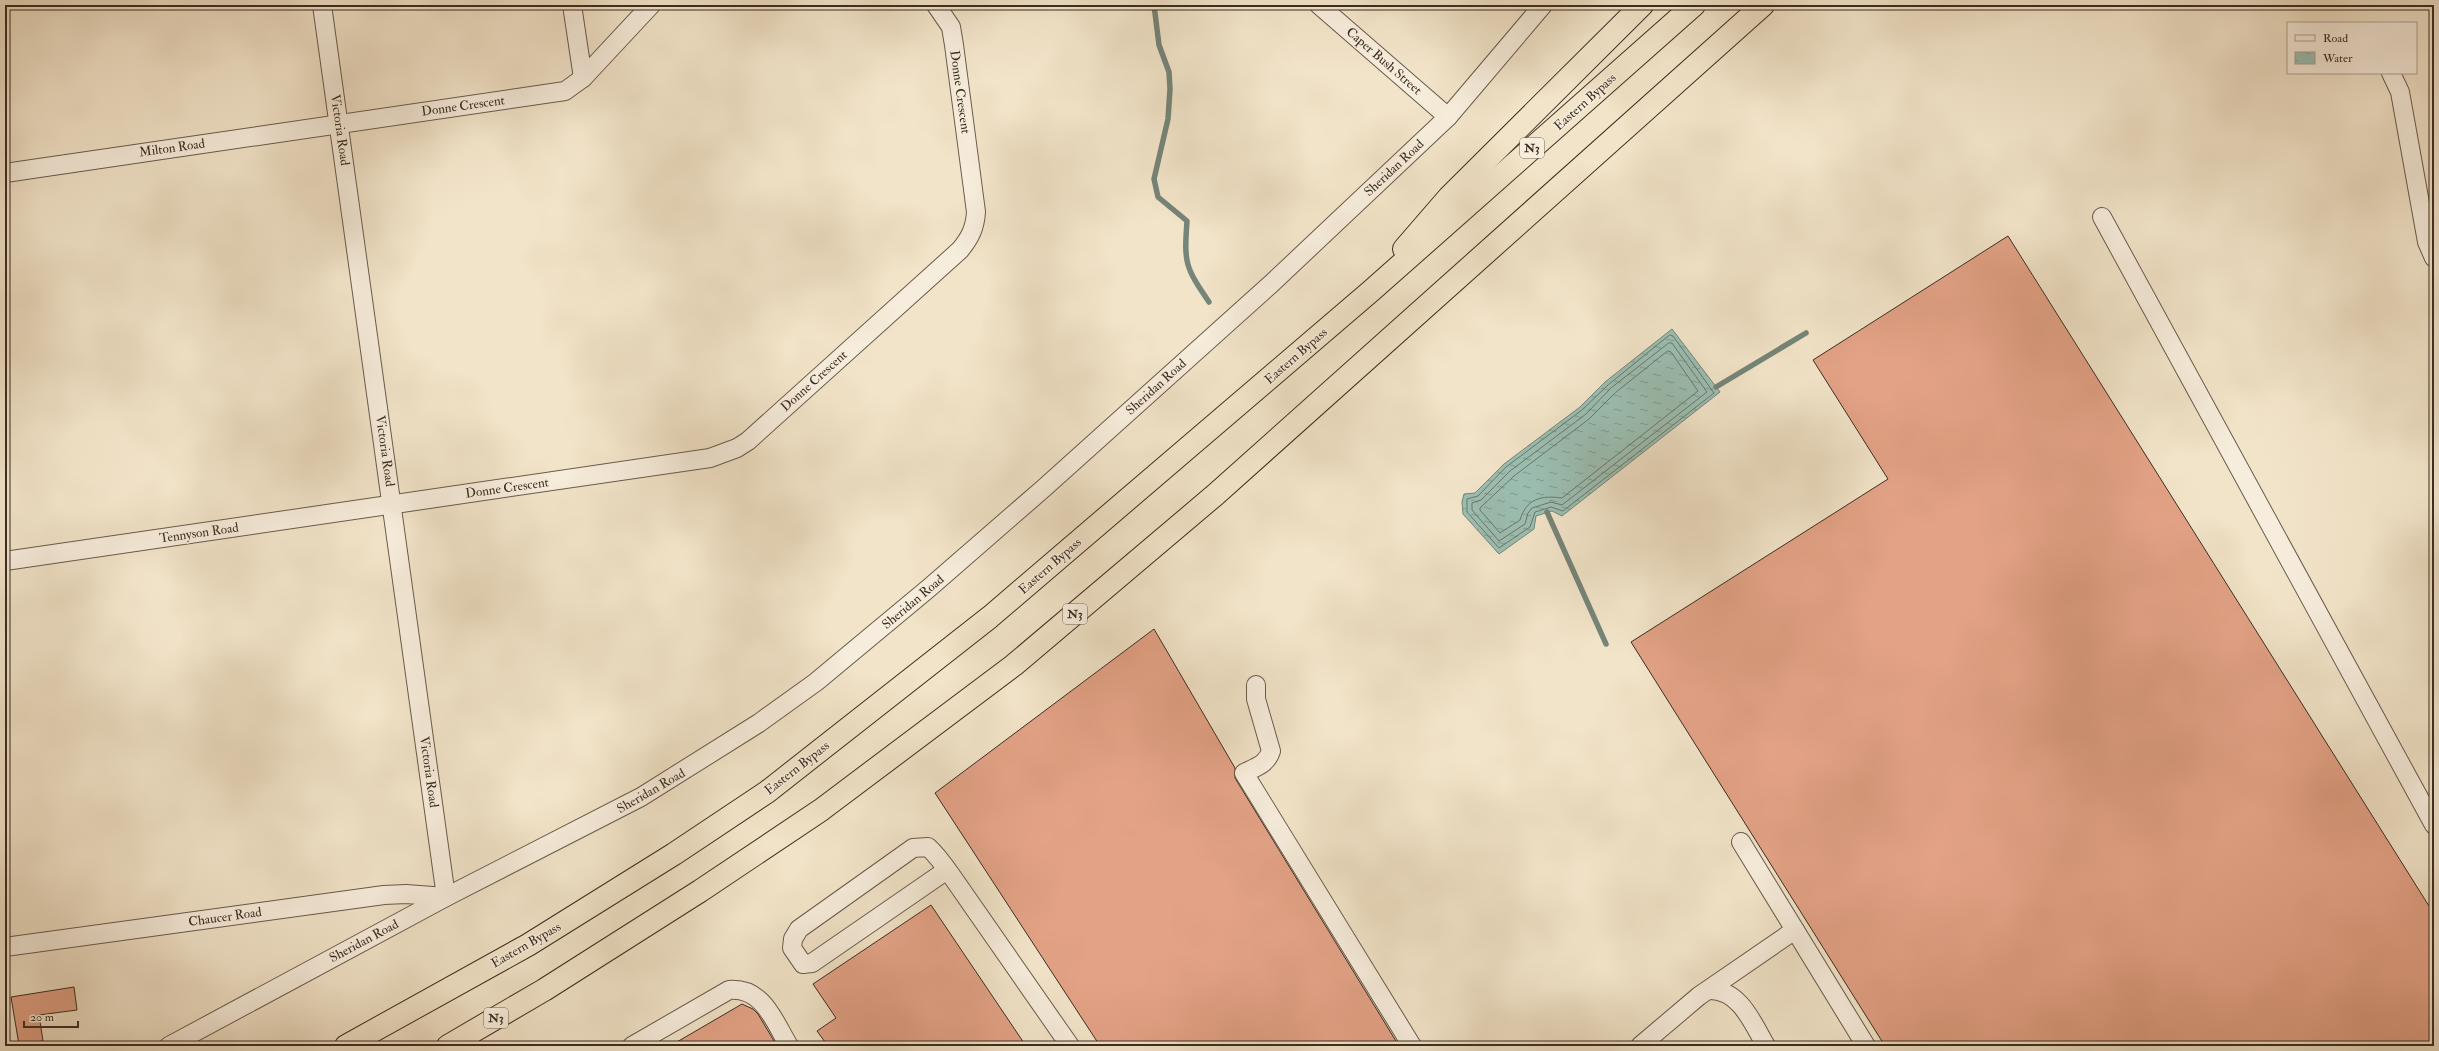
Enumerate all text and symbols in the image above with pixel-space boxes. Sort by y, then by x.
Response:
legend [2287,22,2417,74]
street label: Caper Bush Street [1342,24,1425,99]
text: Road [2323,31,2348,46]
street label: Donne Crescent [946,49,974,135]
text: Water [2322,51,2353,66]
street label: Eastern Bypass [1551,70,1620,135]
street label: Donne Crescent [420,92,506,120]
street label: Victoria Road [327,93,353,167]
street label: Milton Road [138,135,207,161]
street label: Sheridan Road [1361,136,1428,200]
road number: N3 [1520,138,1544,158]
street label: Eastern Bypass [1261,324,1332,388]
street label: Donne Crescent [777,347,851,415]
street label: Sheridan Road [1122,355,1190,418]
street label: Victoria Road [372,414,398,488]
street label: Donne Crescent [464,474,550,502]
street label: Tennyson Road [158,519,240,547]
street label: Eastern Bypass [1015,534,1086,598]
street label: Sheridan Road [879,571,948,633]
road number: N3 [1063,604,1087,624]
street label: Victoria Road [416,735,442,809]
street label: Eastern Bypass [761,737,834,799]
street label: Sheridan Road [614,765,688,817]
street label: Chaucer Road [187,904,263,930]
street label: Sheridan Road [327,916,402,966]
street label: Eastern Bypass [488,918,565,972]
scale bar [24,1003,78,1029]
road number: N3 [484,1008,508,1028]
text: 20 m [30,1010,55,1025]

